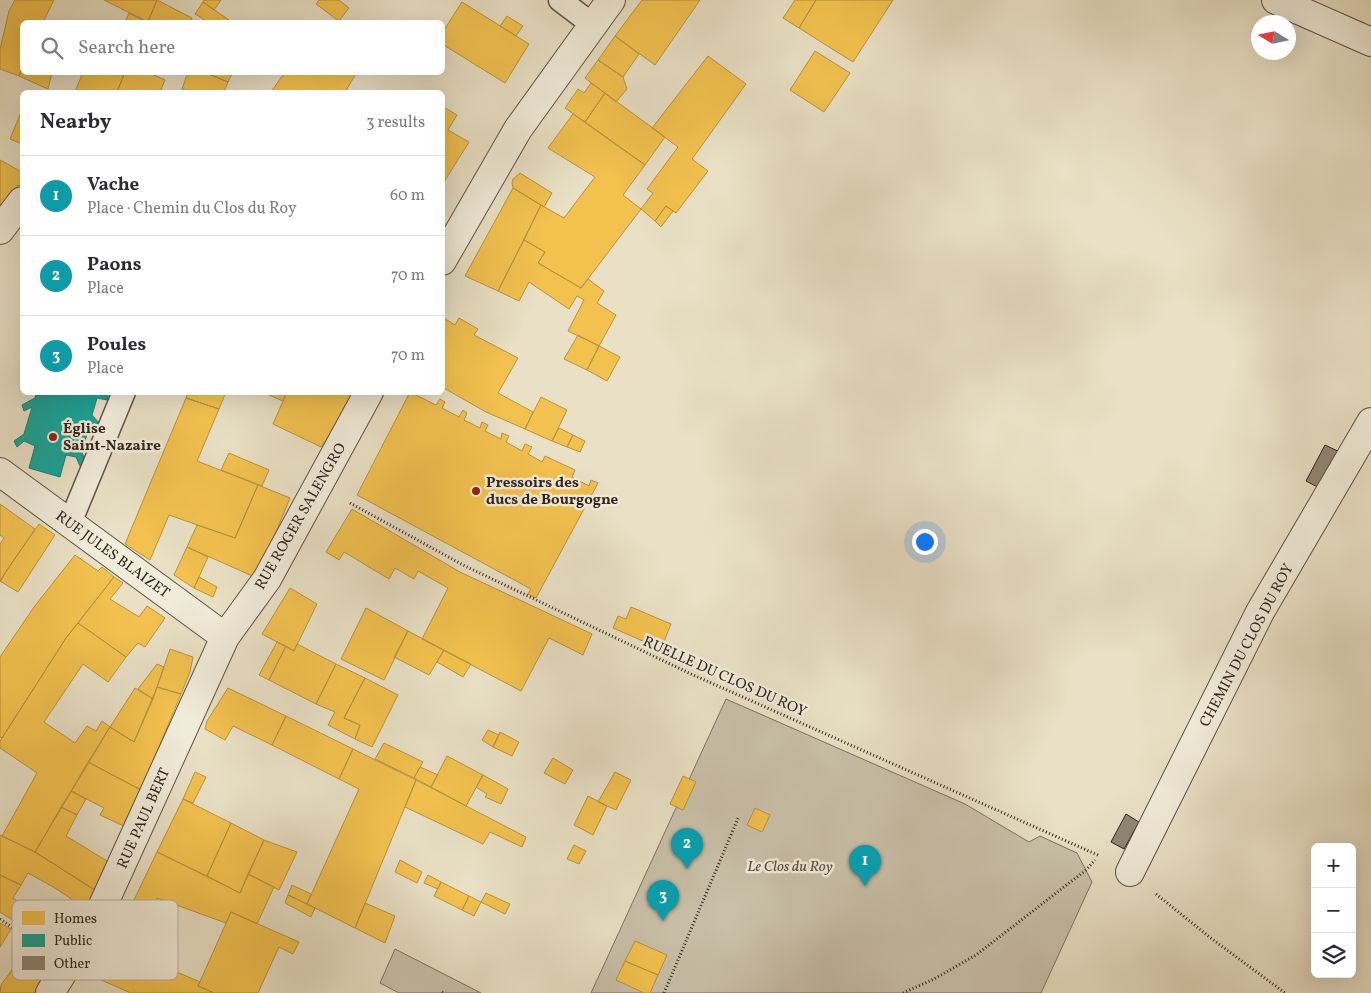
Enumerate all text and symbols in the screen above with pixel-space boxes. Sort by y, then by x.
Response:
north arrow [1251,15,1296,60]
search box [20,20,445,75]
icon: search [38,34,66,62]
text: Search here [78,35,175,61]
text: Nearby [40,108,111,137]
text: 3 results [366,112,425,134]
text: Vache [87,172,139,198]
text: 1 [53,185,59,207]
text: 60 m [390,185,425,207]
text: Place · Chemin du Clos du Roy [87,198,297,220]
text: Paons [87,252,142,278]
text: 2 [52,265,60,287]
text: 70 m [391,265,425,287]
text: Place [87,278,124,300]
text: Poules [87,332,146,358]
text: 3 [52,345,60,367]
text: 70 m [391,345,425,367]
text: Place [87,358,124,380]
place label: Église Saint-Nazaire [63,419,161,457]
marker: Église Saint-Nazaire [47,431,59,443]
street label: RUE ROGER SALENGRO [251,439,352,594]
place label: Pressoirs des ducs de Bourgogne [486,473,619,511]
marker: Pressoirs des ducs de Bourgogne [470,485,482,497]
street label: RUE JULES BLAIZET [51,507,174,604]
your location [912,529,938,555]
street label: CHEMIN DU CLOS DU ROY [1195,560,1300,731]
street label: RUELLE DU CLOS DU ROY [639,632,810,723]
street label: RUE PAUL BERT [113,765,176,872]
pin: 2 [671,828,703,869]
map controls [1311,843,1356,978]
button: + [1311,843,1356,888]
pin: 1 [849,845,881,886]
park label: Le Clos du Roy [747,857,833,878]
pin: 3 [647,880,679,921]
button: − [1311,888,1356,933]
legend [12,900,178,980]
text: Homes [54,910,97,929]
text: Public [54,932,92,951]
button: layers [1311,933,1356,978]
text: Other [54,955,90,974]

